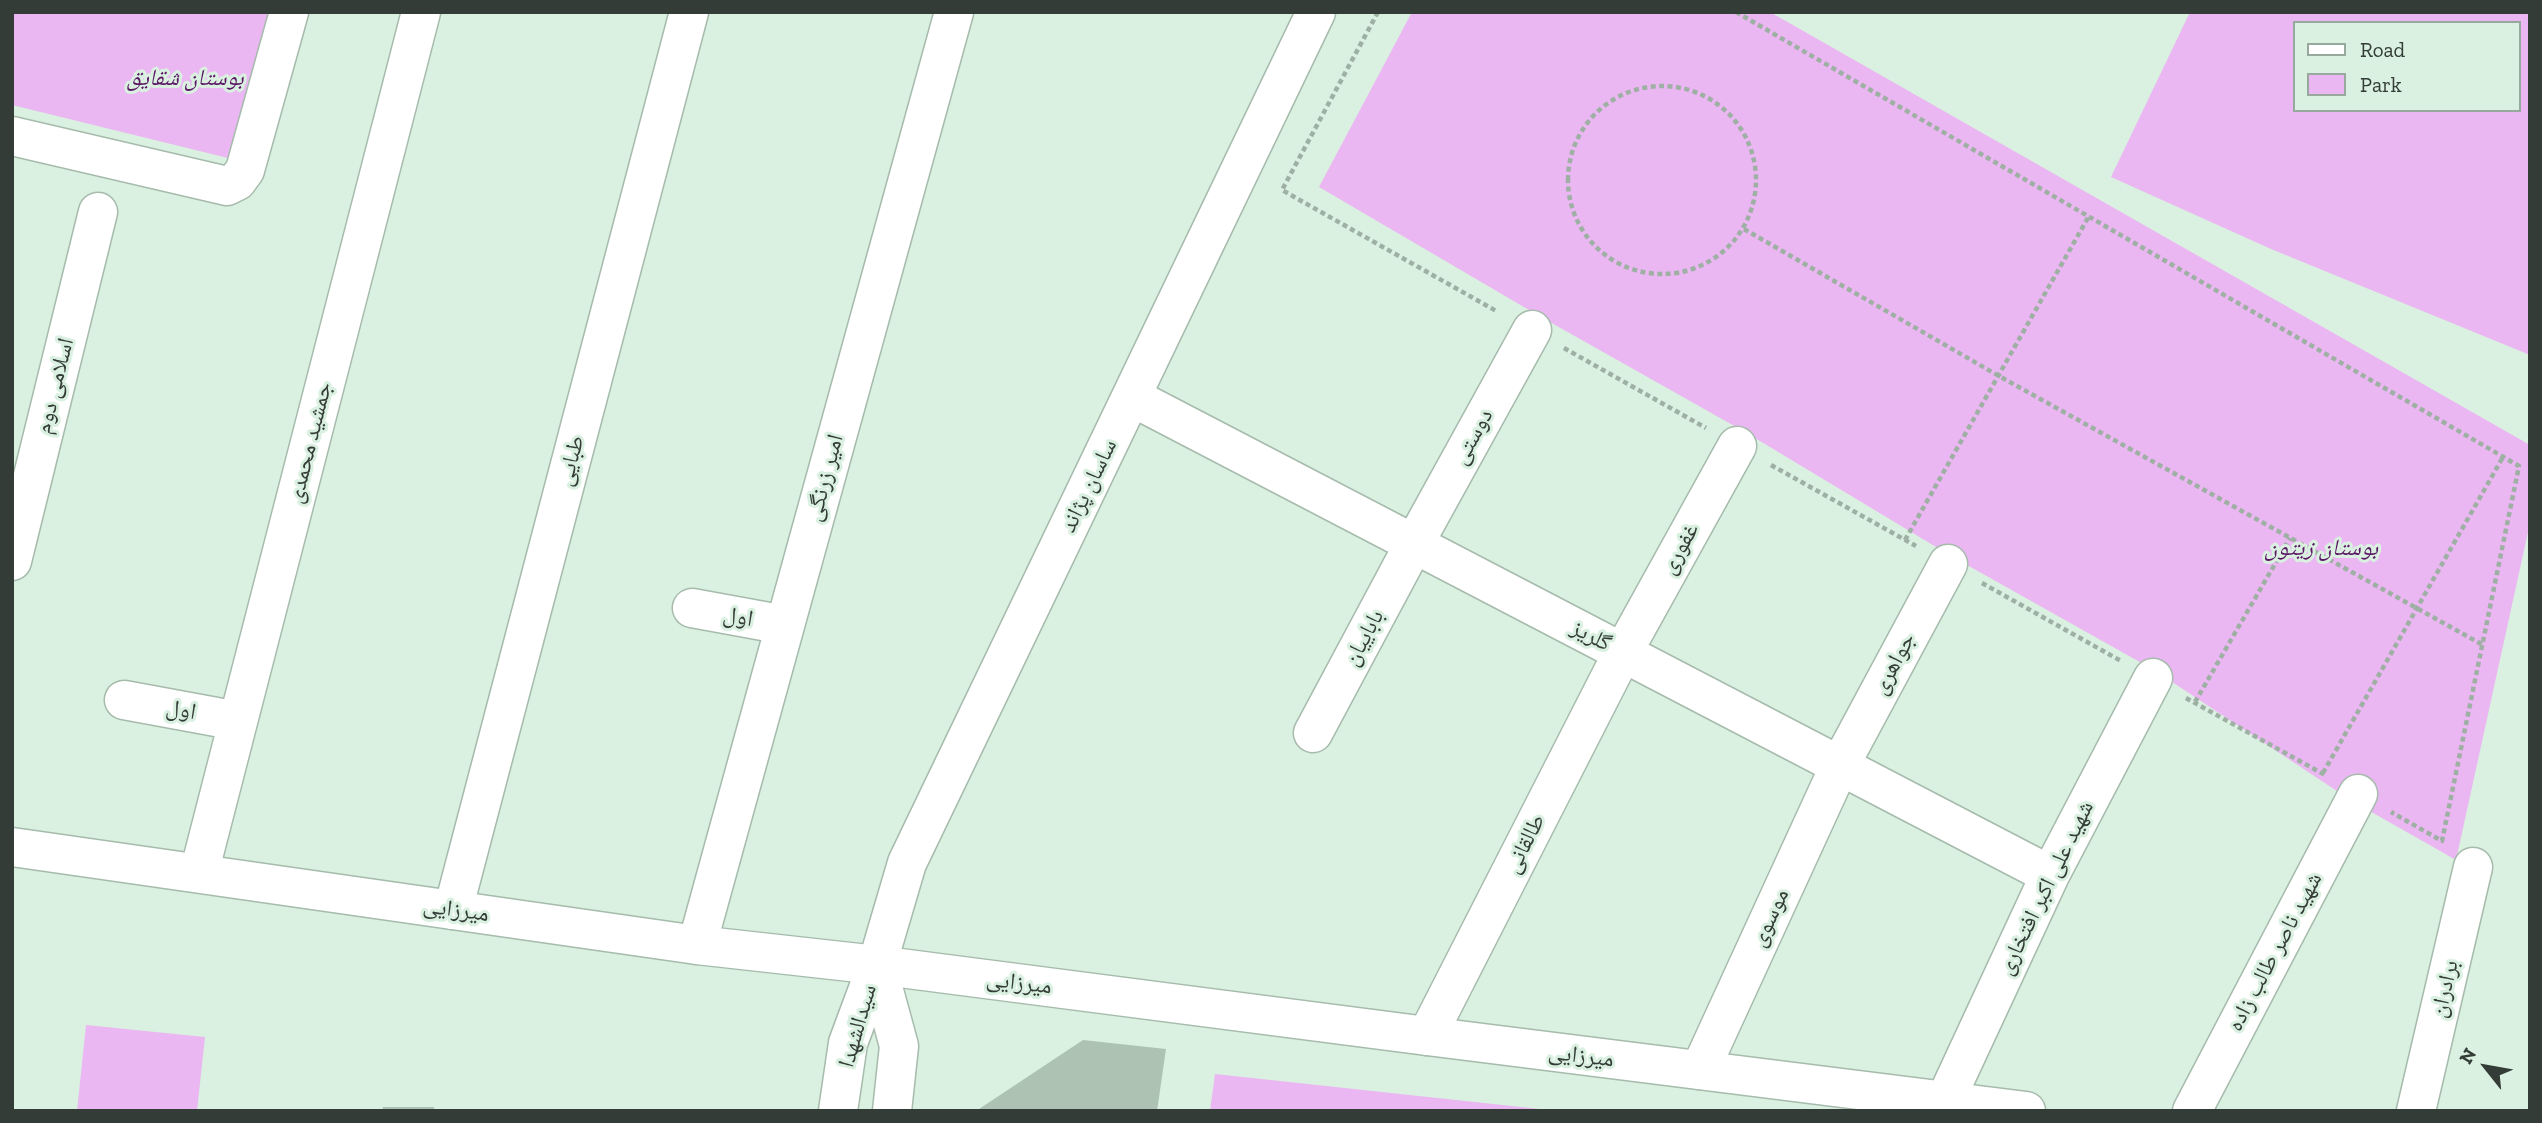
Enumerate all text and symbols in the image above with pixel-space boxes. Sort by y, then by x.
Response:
legend [2294,21,2521,112]
text: Road [2360,37,2405,62]
park label: بوستان شقایق [126,64,244,92]
text: Park [2360,72,2402,97]
street label: اسلامی دوم [30,335,80,437]
street label: جمشید محمدی [282,379,338,507]
street label: دوستی [1447,404,1499,470]
street label: امیر زرنگی [800,431,850,525]
street label: طبایی [551,433,591,489]
street label: ساسان پژاند [1055,435,1123,537]
street label: غفوری [1655,519,1705,579]
park label: بوستان زیتون [2264,534,2378,562]
street label: اول [721,601,755,633]
street label: باباییان [1338,605,1390,671]
street label: گلریز [1566,614,1616,658]
street label: جواهری [1866,628,1922,700]
street label: اول [164,694,198,726]
street label: شهید علی اکبر افتخاری [1992,796,2100,980]
street label: طالقانی [1498,810,1552,878]
street label: شهید ناصر طالب زاده [2221,868,2329,1036]
street label: موسوی [1745,884,1795,952]
street label: میرزایی [421,892,491,928]
street label: برادران [2425,957,2465,1021]
street label: میرزایی [985,965,1053,1001]
street label: سیدالشهدا [833,981,883,1071]
north arrow [2451,1032,2521,1102]
street label: میرزایی [1547,1038,1615,1074]
text: N [2454,1044,2481,1068]

